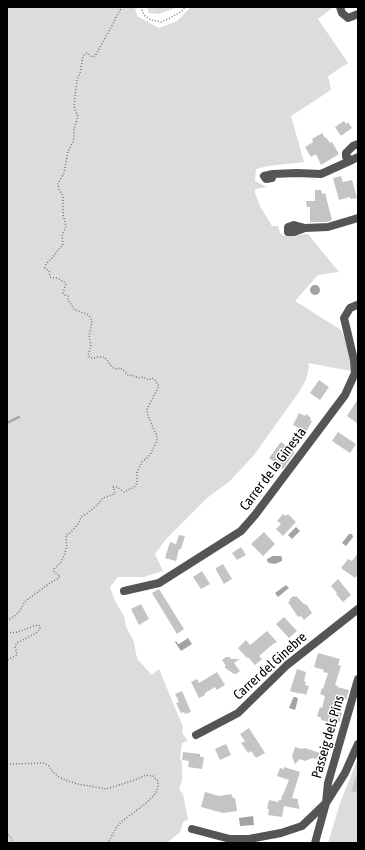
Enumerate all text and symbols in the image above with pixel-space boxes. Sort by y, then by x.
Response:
street label: Carrer de la Ginesta [236,424,310,514]
street label: Carrer del Ginebre [230,629,310,703]
street label: Passeig dels Pins [308,694,348,780]

